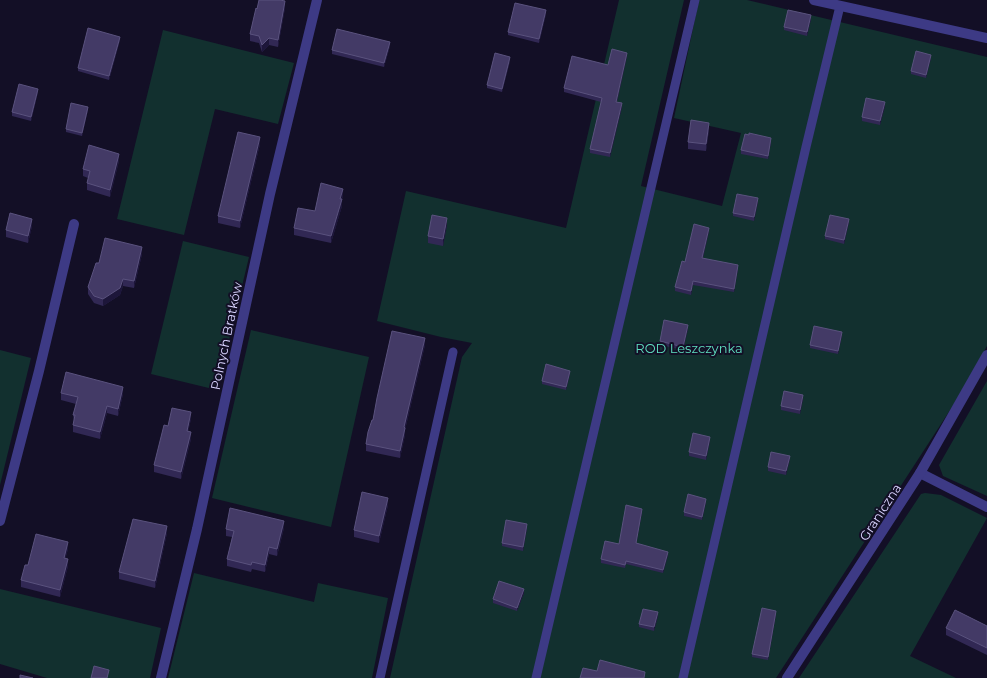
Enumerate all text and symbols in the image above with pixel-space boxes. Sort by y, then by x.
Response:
street label: Polnych Bratków [207,280,245,391]
park label: ROD Leszczynka [635,340,743,356]
street label: Graniczna [856,480,904,544]

